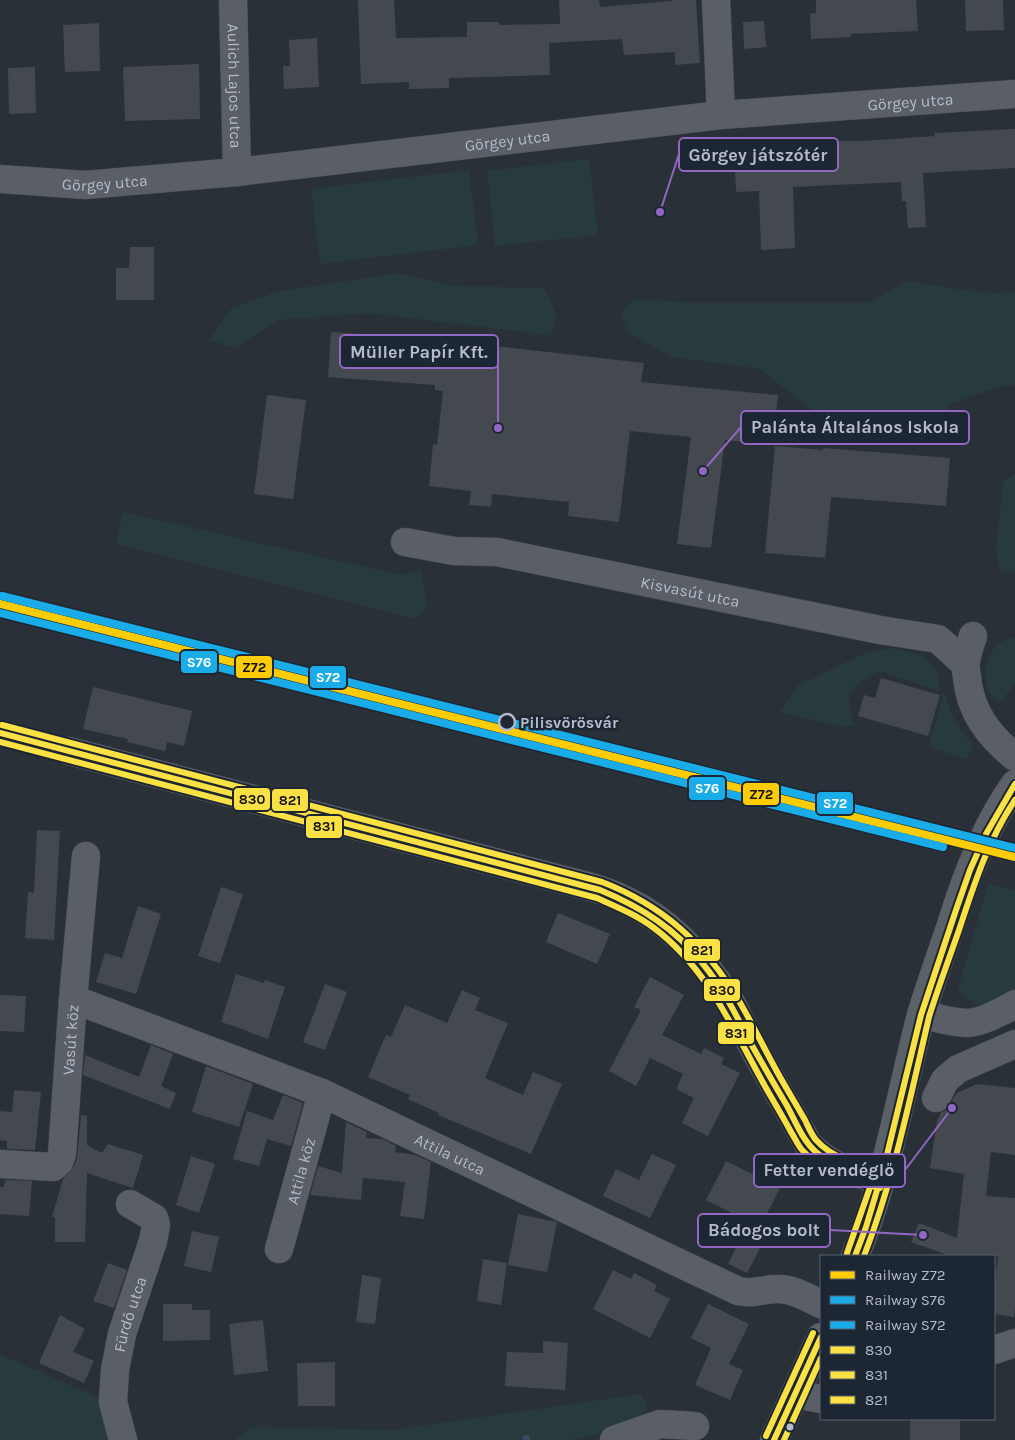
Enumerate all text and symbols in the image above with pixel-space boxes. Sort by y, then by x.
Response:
street label: Aulich Lajos utca [224,23,245,149]
street label: Görgey utca [867,89,954,115]
street label: Görgey utca [464,126,551,155]
callout: Görgey játszótér [679,138,838,171]
text: Görgey játszótér [689,144,827,166]
street label: Görgey utca [61,171,148,195]
callout: Müller Papír Kft. [340,335,498,368]
text: Müller Papír Kft. [350,341,488,363]
callout: Palánta Általános Iskola [741,411,969,444]
text: Palánta Általános Iskola [751,415,959,438]
street label: Kisvasút utca [639,572,741,611]
line badge: S76 [180,650,218,674]
text: S76 [187,654,211,671]
line badge: Z72 [235,655,273,679]
text: Z72 [242,659,266,676]
line badge: S72 [309,665,347,689]
text: S72 [316,669,340,686]
marker: Pilisvörösvár [498,713,516,731]
place label: Pilisvörösvár [520,713,619,732]
line badge: S76 [688,776,726,801]
text: S76 [695,780,719,797]
line badge: Z72 [742,782,780,806]
text: Z72 [749,786,773,803]
line badge: 830 [233,787,271,811]
line badge: 821 [271,788,309,812]
text: 830 [239,791,265,808]
line badge: S72 [816,791,854,815]
text: 821 [279,792,301,809]
text: S72 [823,795,847,812]
line badge: 831 [305,815,343,839]
text: 831 [313,818,335,835]
line badge: 821 [683,938,721,962]
text: 821 [691,942,713,959]
line badge: 830 [703,978,741,1002]
text: 830 [709,982,735,999]
street label: Vasút köz [59,1004,83,1076]
line badge: 831 [717,1021,755,1045]
text: 831 [725,1025,747,1042]
street label: Attila utca [411,1130,488,1179]
street label: Attila köz [283,1135,319,1207]
callout: Fetter vendéglő [754,1154,905,1187]
text: Fetter vendéglő [764,1159,895,1181]
callout: Bádogos bolt [698,1214,830,1247]
text: Bádogos bolt [708,1219,820,1241]
legend [820,1255,995,1420]
text: Railway Z72 [865,1266,945,1284]
street label: Fürdő utca [110,1274,151,1354]
text: Railway S76 [865,1291,945,1309]
text: Railway S72 [865,1316,946,1334]
text: 830 [865,1341,892,1359]
text: 831 [865,1366,888,1384]
text: 821 [865,1391,888,1409]
unlabelled marker [785,1422,795,1432]

